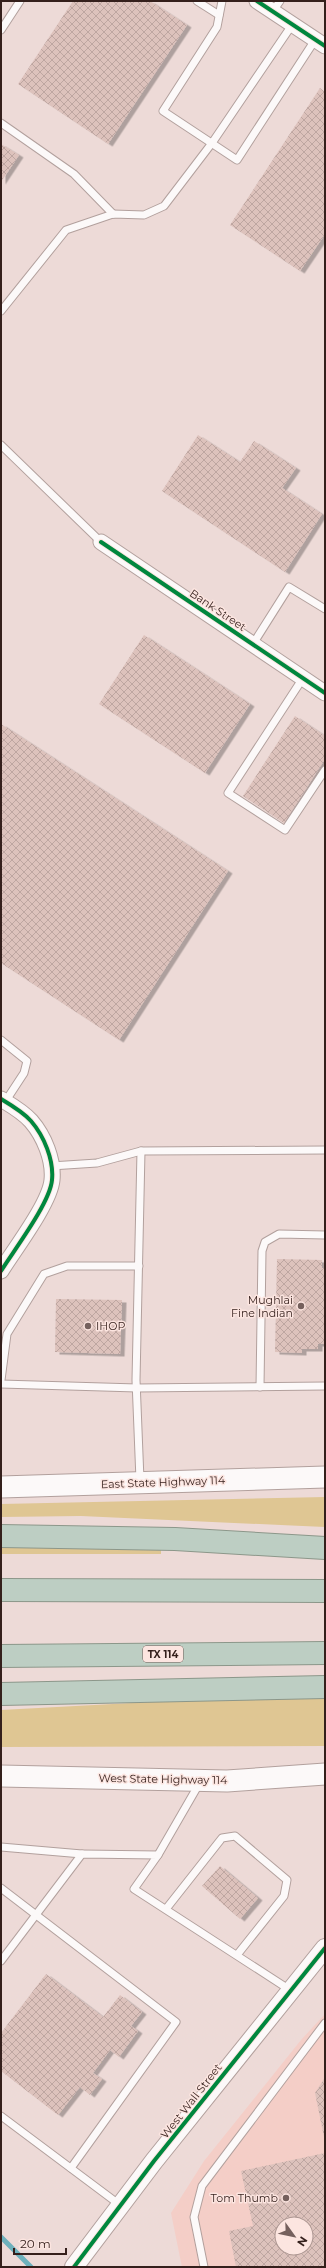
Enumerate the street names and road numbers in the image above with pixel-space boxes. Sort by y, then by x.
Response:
street label: Bank Street [187,586,249,634]
street label: East State Highway 114 [101,1473,226,1491]
road number: TX 114 [143,1646,183,1662]
street label: West State Highway 114 [98,1771,228,1787]
street label: West Wall Street [157,2060,225,2141]

